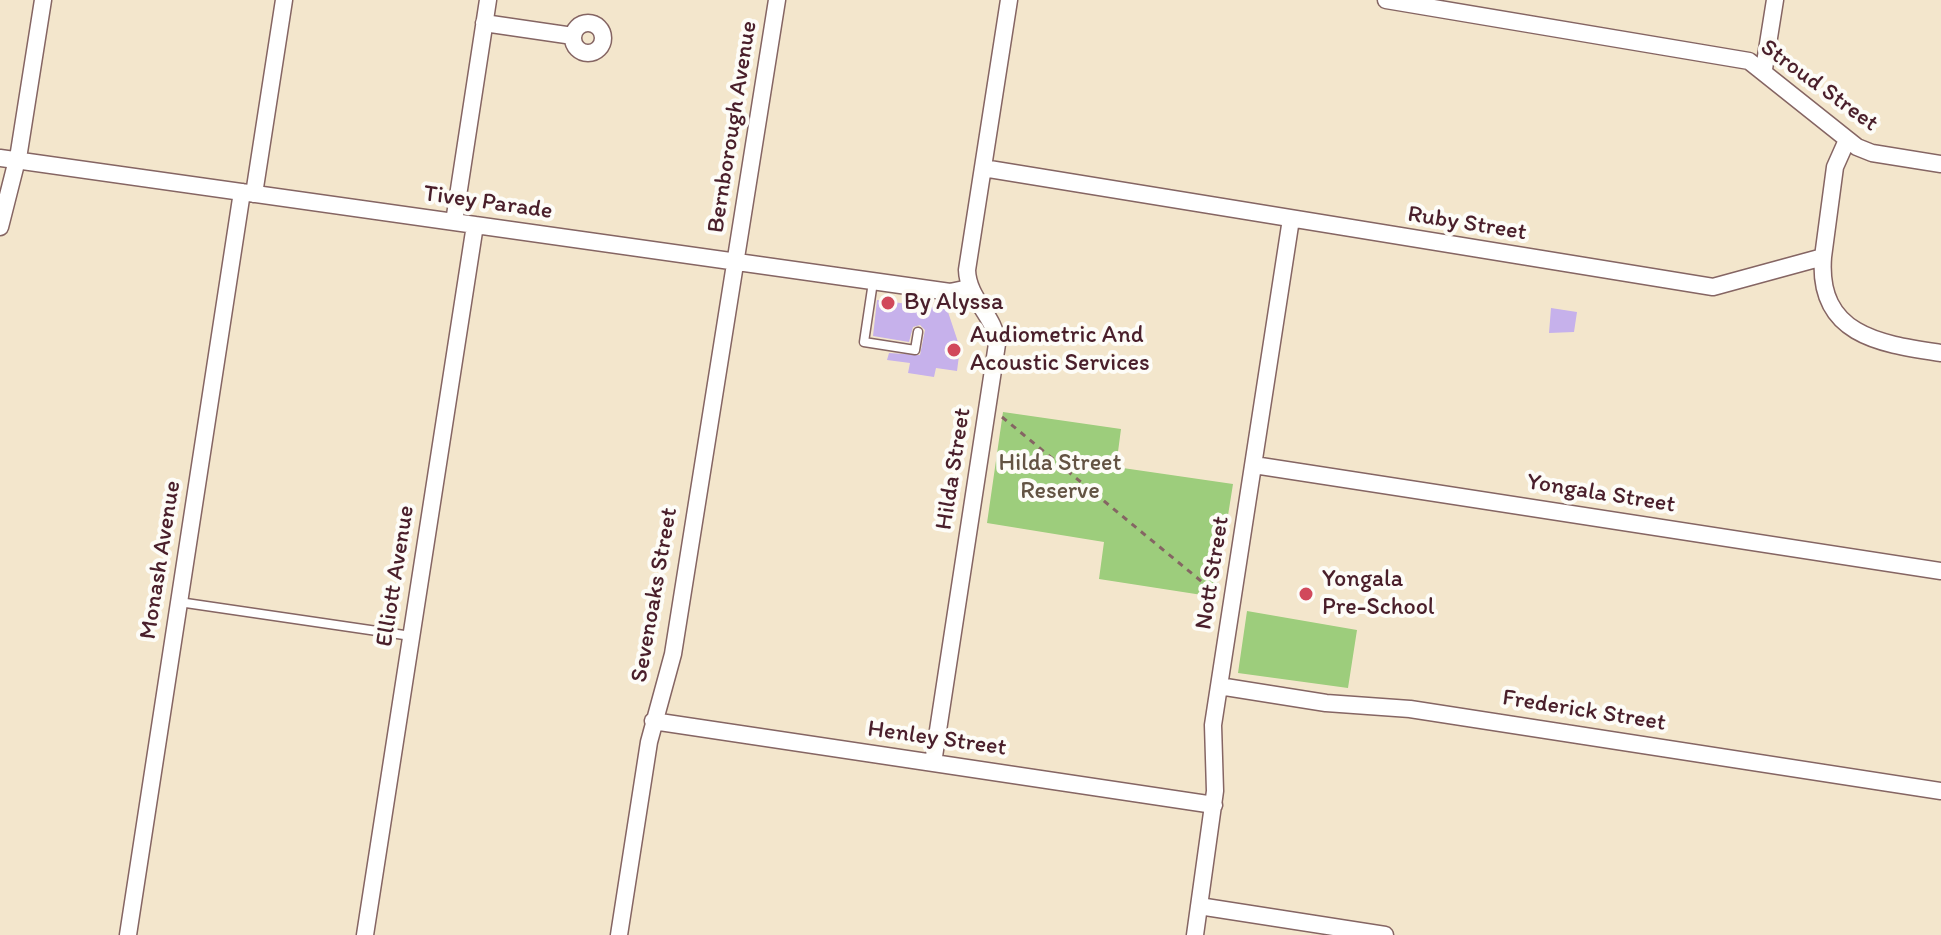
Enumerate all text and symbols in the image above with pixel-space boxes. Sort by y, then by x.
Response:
street label: Bernborough Avenue [702,19,764,235]
street label: Stroud Street [1754,34,1884,138]
street label: Tivey Parade [422,180,554,226]
street label: Ruby Street [1405,200,1529,248]
place label: By Alyssa [904,289,1003,317]
marker: By Alyssa [879,294,897,312]
place label: Audiometric And Acoustic Services [970,322,1150,378]
marker: Audiometric And Acoustic Services [945,341,963,359]
street label: Hilda Street [930,406,978,532]
park label: Hilda Street Reserve [998,450,1122,506]
street label: Yongala Street [1525,468,1677,520]
street label: Monash Avenue [134,479,188,641]
street label: Elliott Avenue [371,503,421,649]
street label: Sevenoaks Street [625,505,685,685]
street label: Nott Street [1190,514,1236,632]
place label: Yongala Pre-School [1322,566,1435,622]
marker: Yongala Pre-School [1297,585,1315,603]
street label: Frederick Street [1500,684,1668,738]
street label: Henley Street [866,715,1008,763]

